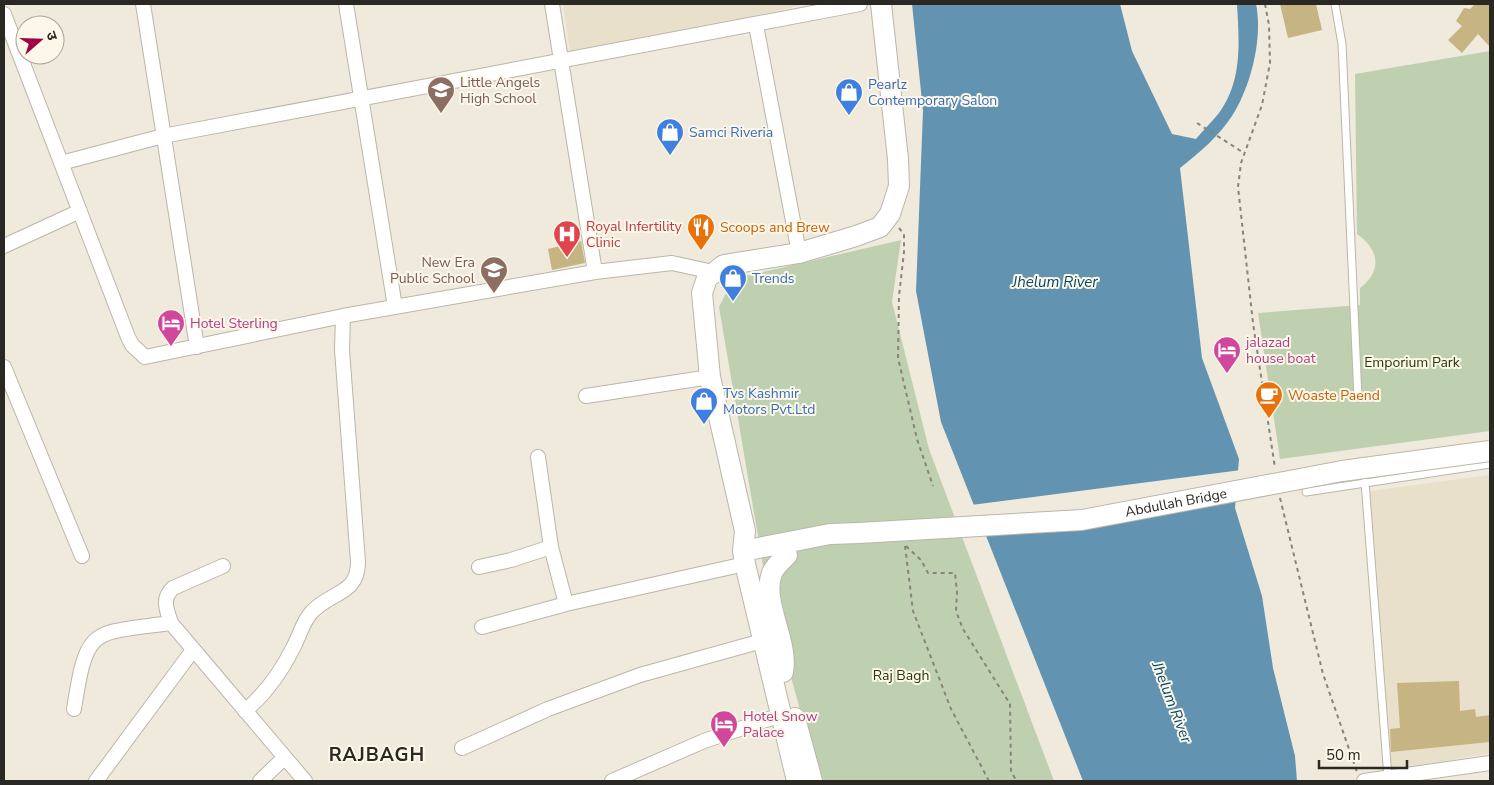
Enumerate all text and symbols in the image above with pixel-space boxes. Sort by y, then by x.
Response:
north arrow [15,15,65,65]
text: उ [41,29,62,44]
place label: Little Angels High School [460,73,540,108]
school or university icon: Little Angels High School [426,75,456,114]
place label: Pearlz Contemporary Salon [868,75,997,110]
shop icon: Pearlz Contemporary Salon [834,77,864,116]
shop icon: Samci Riveria [655,117,685,156]
place label: Samci Riveria [689,123,773,142]
restaurant icon: Scoops and Brew [686,212,716,251]
place label: Royal Infertility Clinic [586,217,682,252]
place label: Scoops and Brew [720,218,830,237]
hospital icon: Royal Infertility Clinic [552,219,582,258]
place label: New Era Public School [390,253,476,288]
school or university icon: New Era Public School [479,255,509,294]
shop icon: Trends [718,263,748,302]
place label: Trends [752,269,795,288]
water label: Jhelum River [1011,272,1098,292]
hotel icon: Hotel Sterling [156,308,186,347]
place label: Hotel Sterling [190,314,278,333]
place label: jalazad house boat [1245,333,1316,368]
hotel icon: jalazad house boat [1212,335,1242,374]
park label: Emporium Park [1364,353,1461,372]
cafe icon: Woaste Paend [1254,380,1284,419]
place label: Tvs Kashmir Motors Pvt.Ltd [723,384,815,419]
shop icon: Tvs Kashmir Motors Pvt.Ltd [689,386,719,425]
place label: Woaste Paend [1288,386,1380,405]
street label: Abdullah Bridge [1123,483,1228,521]
water label: Jhelum River [1147,658,1197,746]
park label: Raj Bagh [873,666,929,685]
place label: Hotel Snow Palace [743,707,818,742]
hotel icon: Hotel Snow Palace [709,709,739,748]
scale bar [1319,738,1406,770]
district label: RAJBAGH [329,742,425,768]
text: 50 m [1326,745,1361,765]

